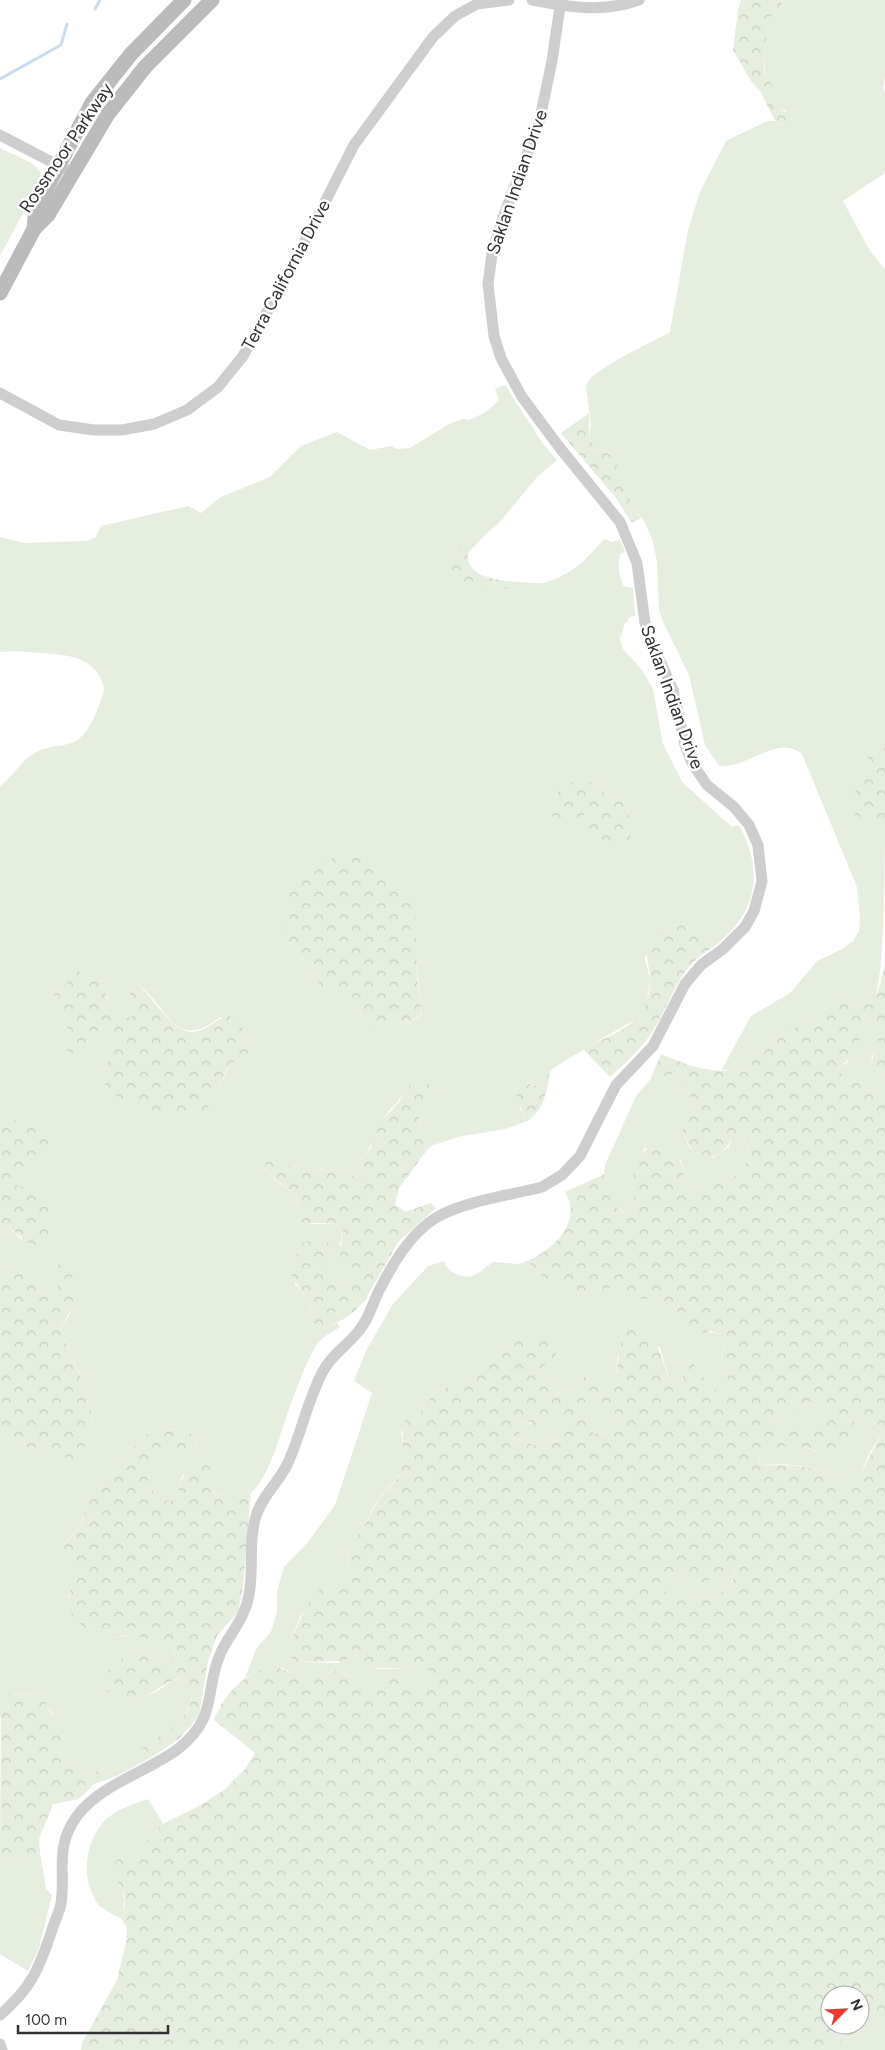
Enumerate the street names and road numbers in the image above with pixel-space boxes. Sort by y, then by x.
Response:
street label: Rossmoor Parkway [14,78,118,217]
street label: Saklan Indian Drive [482,107,552,257]
street label: Terra California Drive [237,196,335,354]
street label: Saklan Indian Drive [636,622,708,772]

